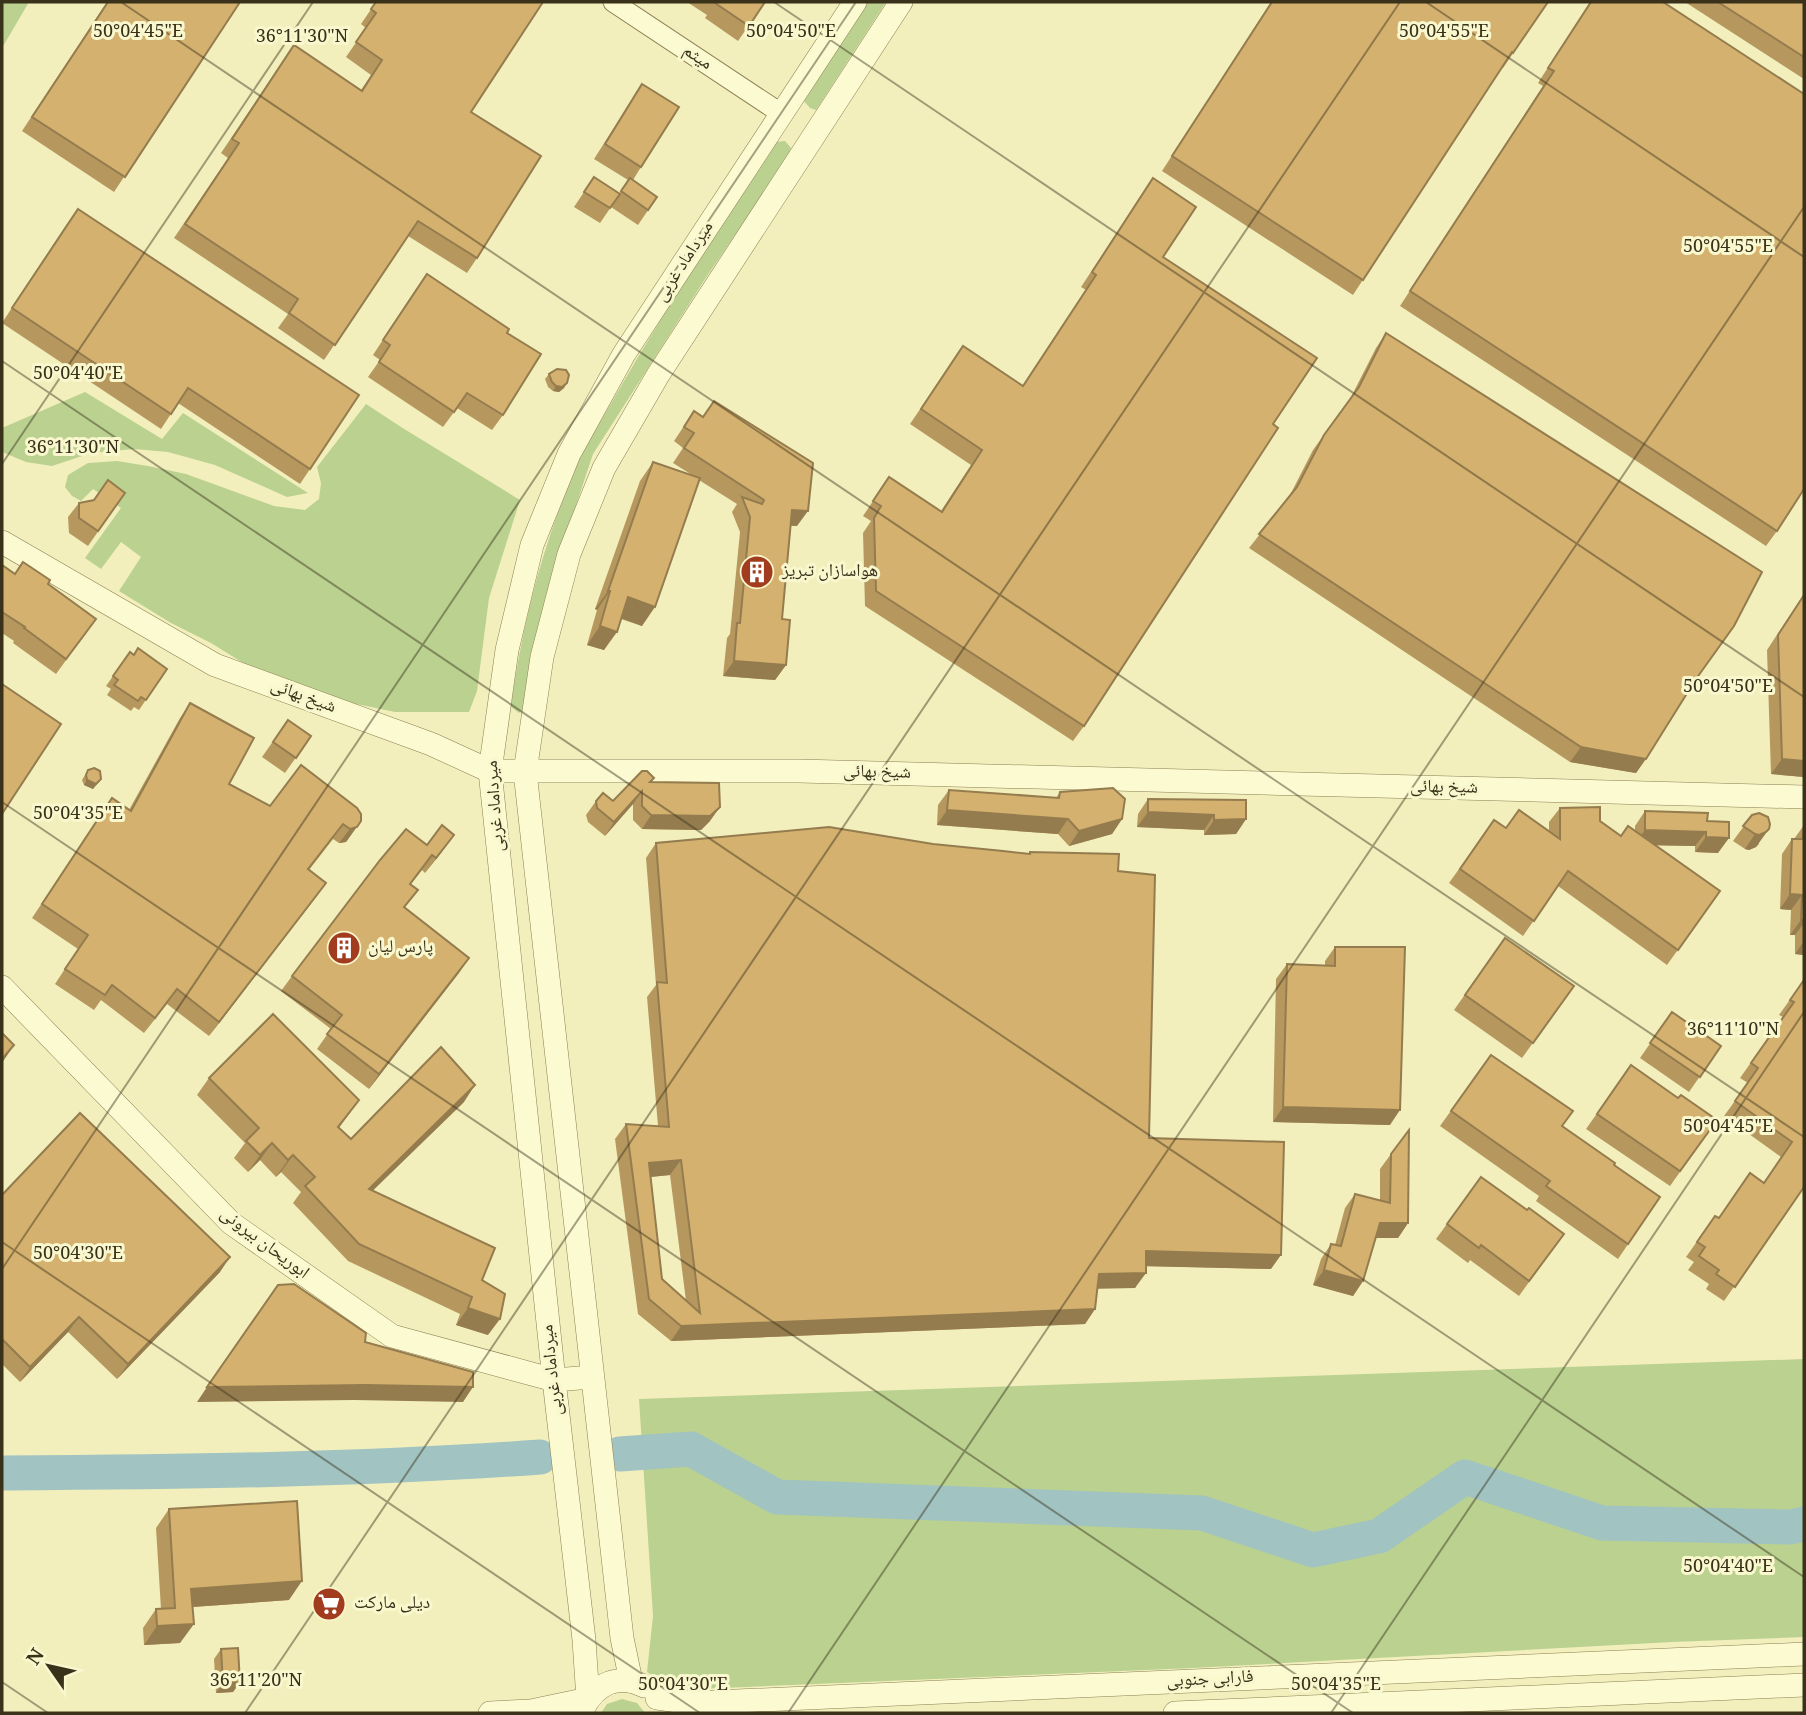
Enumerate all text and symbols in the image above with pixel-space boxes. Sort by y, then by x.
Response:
text: 50°04'45"E [93,18,183,48]
text: 50°04'50"E [746,18,836,48]
text: 50°04'55"E [1399,18,1489,48]
text: 36°11'30"N [256,23,349,53]
street label: میثم [676,37,718,79]
street label: میرداماد غربی [647,215,723,309]
text: 50°04'55"E [1683,233,1773,263]
text: 50°04'40"E [33,360,123,390]
text: 36°11'30"N [27,434,120,464]
building icon: هواسازان تبریز [738,553,776,591]
place label: هواسازان تبریز [781,557,878,587]
street label: شیخ بهائی [266,671,340,723]
text: 50°04'50"E [1683,673,1773,703]
street label: شیخ بهائی [843,757,911,789]
street label: میرداماد غربی [478,759,514,853]
street label: شیخ بهائی [1410,772,1478,804]
text: 50°04'35"E [33,800,123,830]
building icon: پارس لیان [325,929,363,967]
place label: پارس لیان [368,933,433,963]
text: 36°11'10"N [1687,1016,1780,1046]
text: 50°04'45"E [1683,1113,1773,1143]
street label: ابوریحان بیرونی [213,1200,315,1288]
text: 50°04'30"E [33,1240,123,1270]
street label: میرداماد غربی [533,1323,573,1417]
text: 50°04'40"E [1683,1553,1773,1583]
supermarket icon: دیلی مارکت [310,1585,348,1623]
place label: دیلی مارکت [354,1589,430,1619]
north arrow [14,1631,84,1701]
text: N [20,1643,55,1673]
street label: فارابی جنوبی [1166,1663,1254,1697]
text: 36°11'20"N [210,1667,303,1697]
text: 50°04'30"E [638,1671,728,1701]
text: 50°04'35"E [1291,1671,1381,1701]

